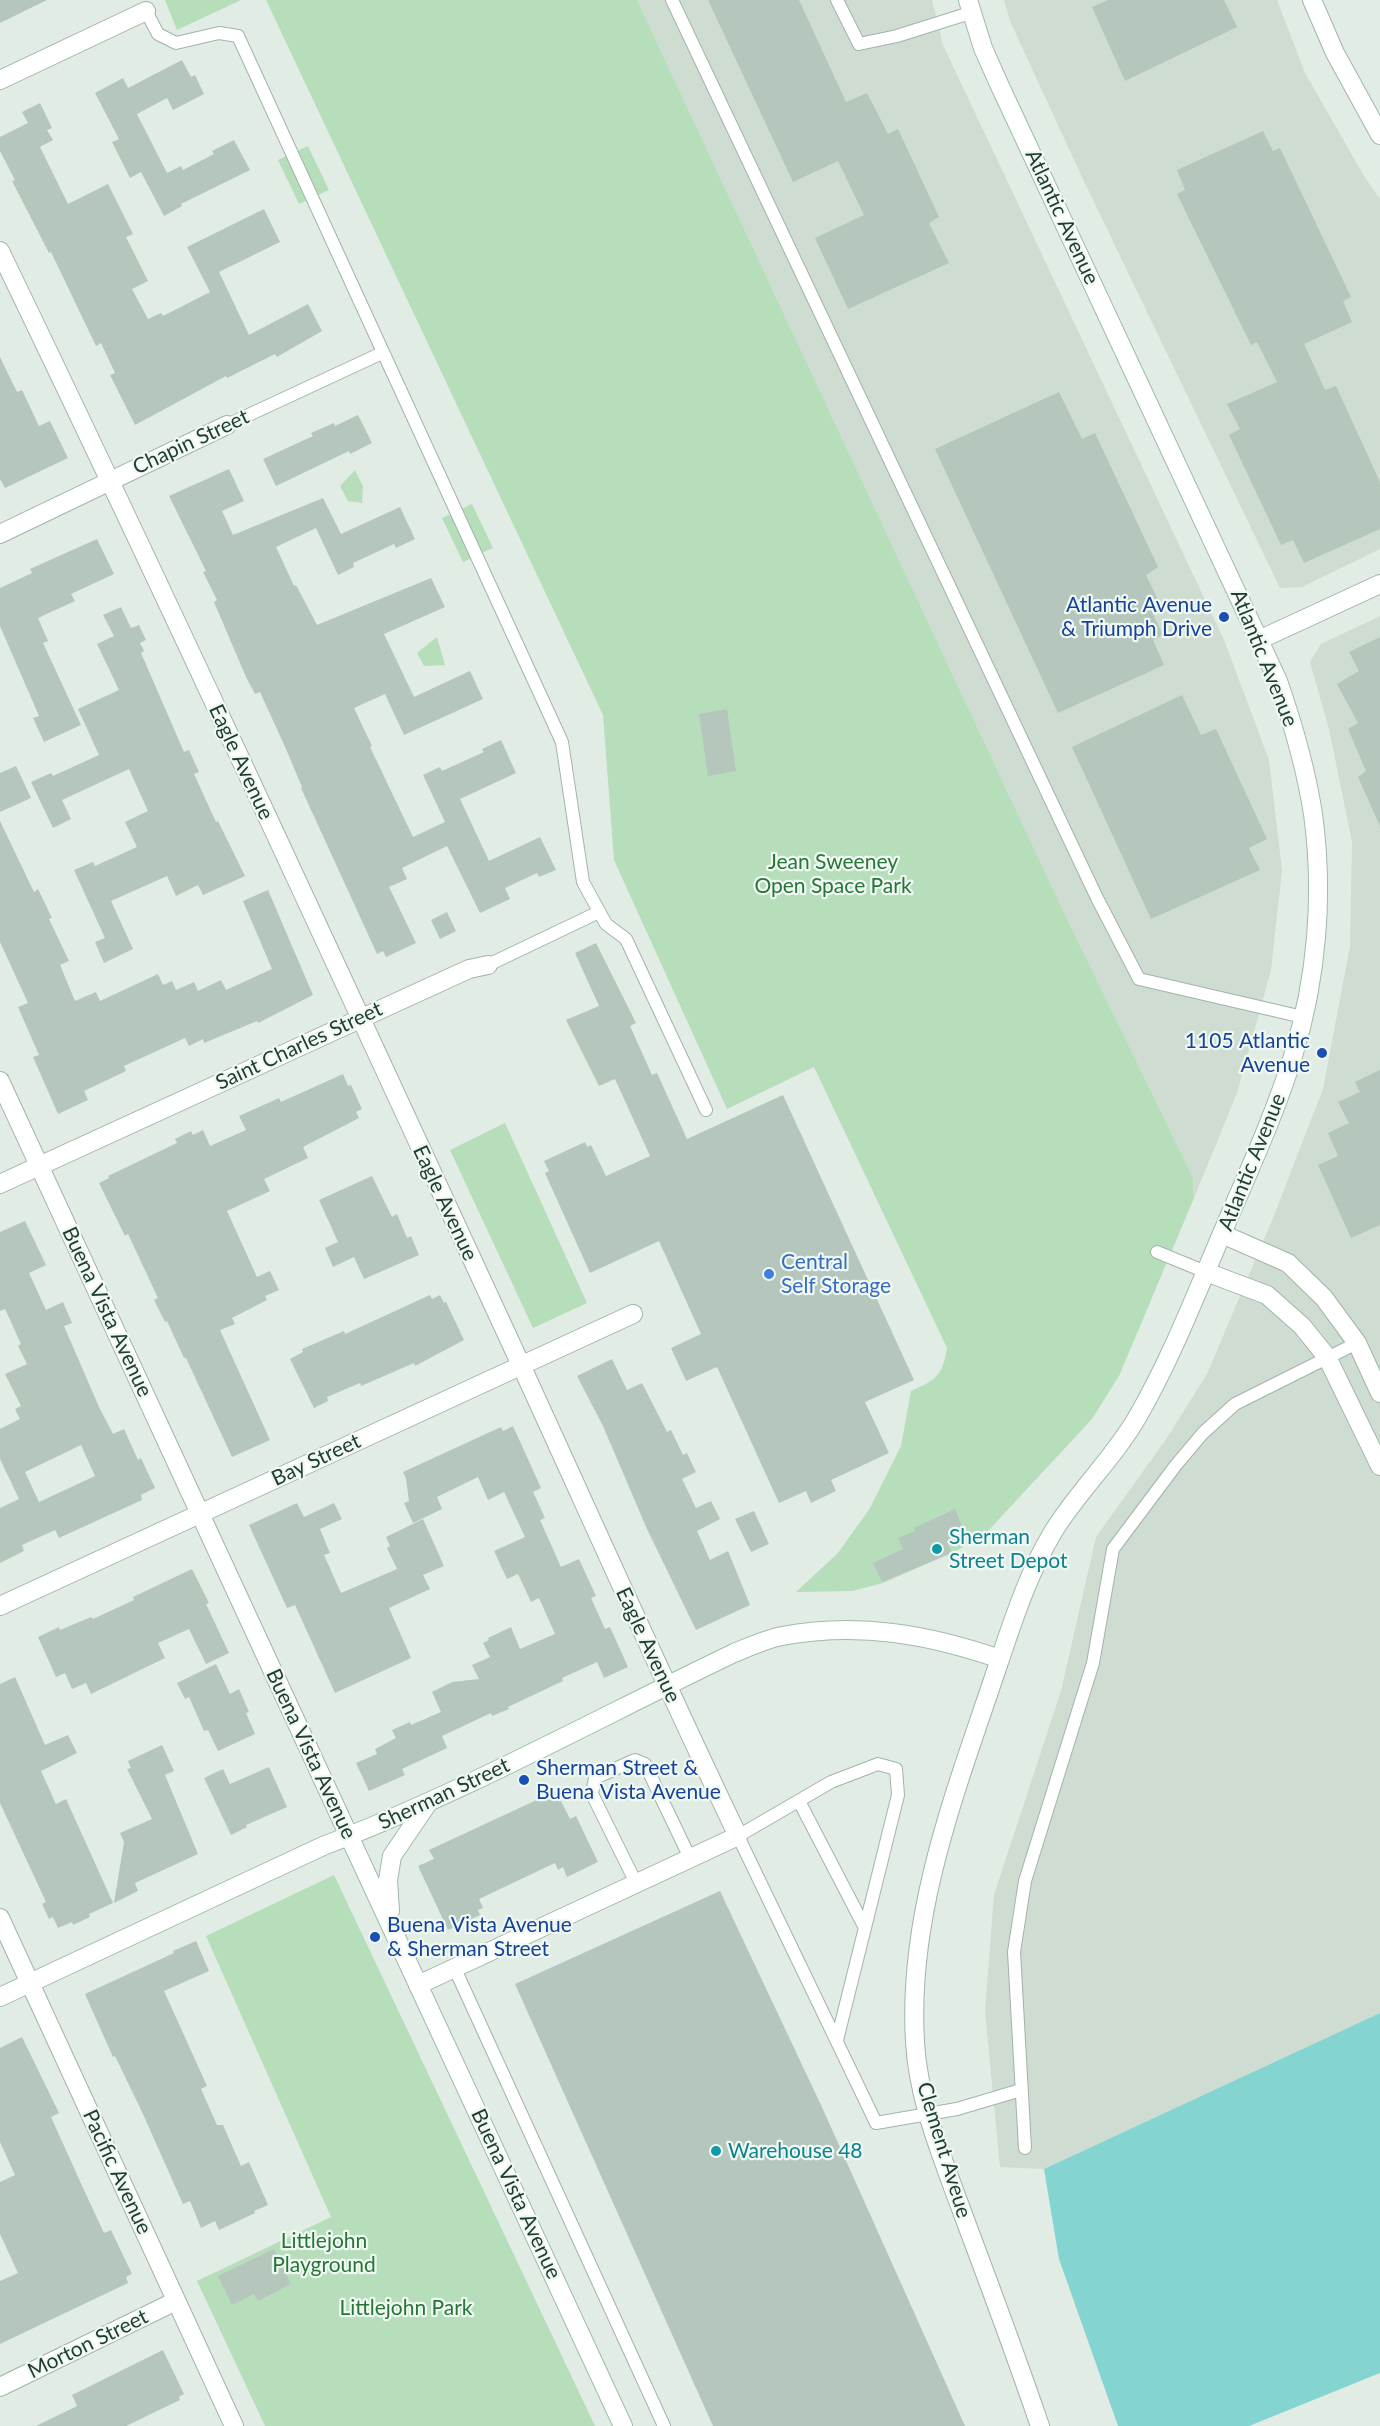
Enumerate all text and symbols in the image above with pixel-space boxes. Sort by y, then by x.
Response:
street label: Atlantic Avenue [1020,146,1104,288]
street label: Chapin Street [129,404,253,480]
street label: Atlantic Avenue [1225,586,1303,730]
place label: Atlantic Avenue & Triumph Drive [1061,592,1212,642]
marker: Atlantic Avenue & Triumph Drive [1217,610,1231,624]
street label: Eagle Avenue [203,700,279,824]
park label: Jean Sweeney Open Space Park [754,849,912,899]
street label: Saint Charles Street [212,996,386,1096]
place label: 1105 Atlantic Avenue [1185,1028,1310,1078]
marker: 1105 Atlantic Avenue [1315,1046,1329,1060]
street label: Atlantic Avenue [1213,1090,1291,1234]
street label: Eagle Avenue [407,1141,483,1265]
street label: Buena Vista Avenue [57,1223,157,1401]
place label: Central Self Storage [781,1249,891,1299]
marker: Central Self Storage [762,1267,776,1281]
street label: Bay Street [268,1428,364,1492]
place label: Sherman Street Depot [949,1524,1068,1574]
marker: Sherman Street Depot [930,1542,944,1556]
street label: Eagle Avenue [610,1583,686,1707]
street label: Buena Vista Avenue [261,1665,361,1843]
street label: Sherman Street [374,1753,514,1835]
place label: Sherman Street & Buena Vista Avenue [536,1755,721,1805]
marker: Sherman Street & Buena Vista Avenue [517,1773,531,1787]
place label: Buena Vista Avenue & Sherman Street [387,1912,572,1962]
marker: Buena Vista Avenue & Sherman Street [368,1930,382,1944]
street label: Clement Aveue [911,2079,977,2221]
street label: Buena Vista Avenue [466,2105,566,2283]
street label: Pacific Avenue [77,2106,157,2238]
place label: Warehouse 48 [728,2138,863,2164]
marker: Warehouse 48 [709,2144,723,2158]
park label: Littlejohn Playground [272,2228,376,2278]
park label: Littlejohn Park [340,2295,472,2321]
street label: Morton Street [24,2304,152,2384]

